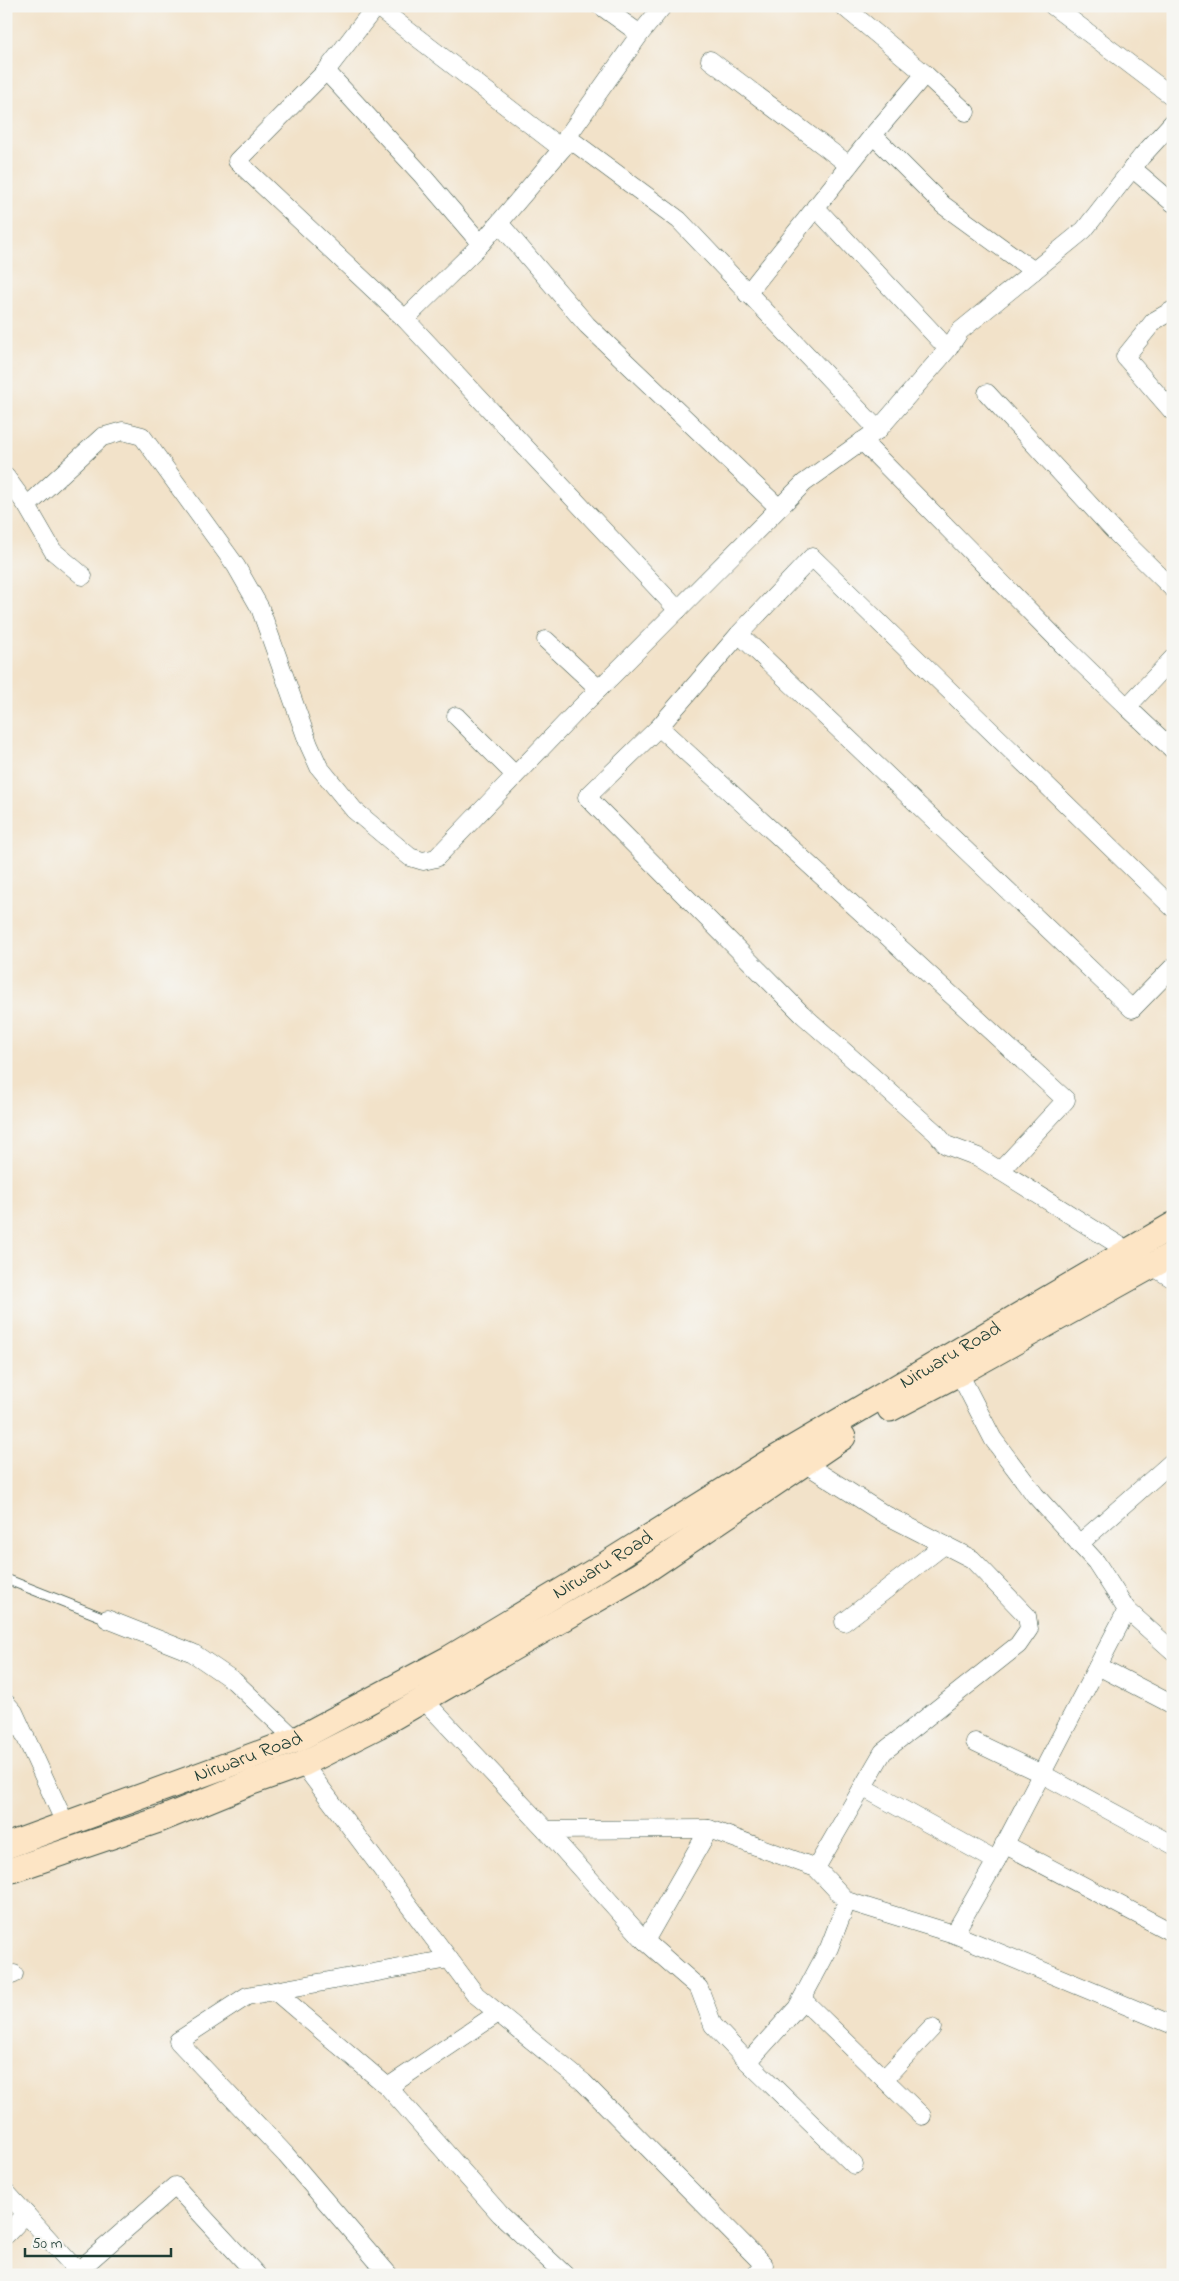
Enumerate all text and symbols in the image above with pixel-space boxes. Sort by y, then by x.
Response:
street label: Nirwaru Road [894,1314,1007,1397]
street label: Nirwaru Road [547,1524,659,1607]
street label: Nirwaru Road [190,1724,308,1791]
scale bar [25,2226,171,2258]
text: 50 m [32,2233,63,2255]

